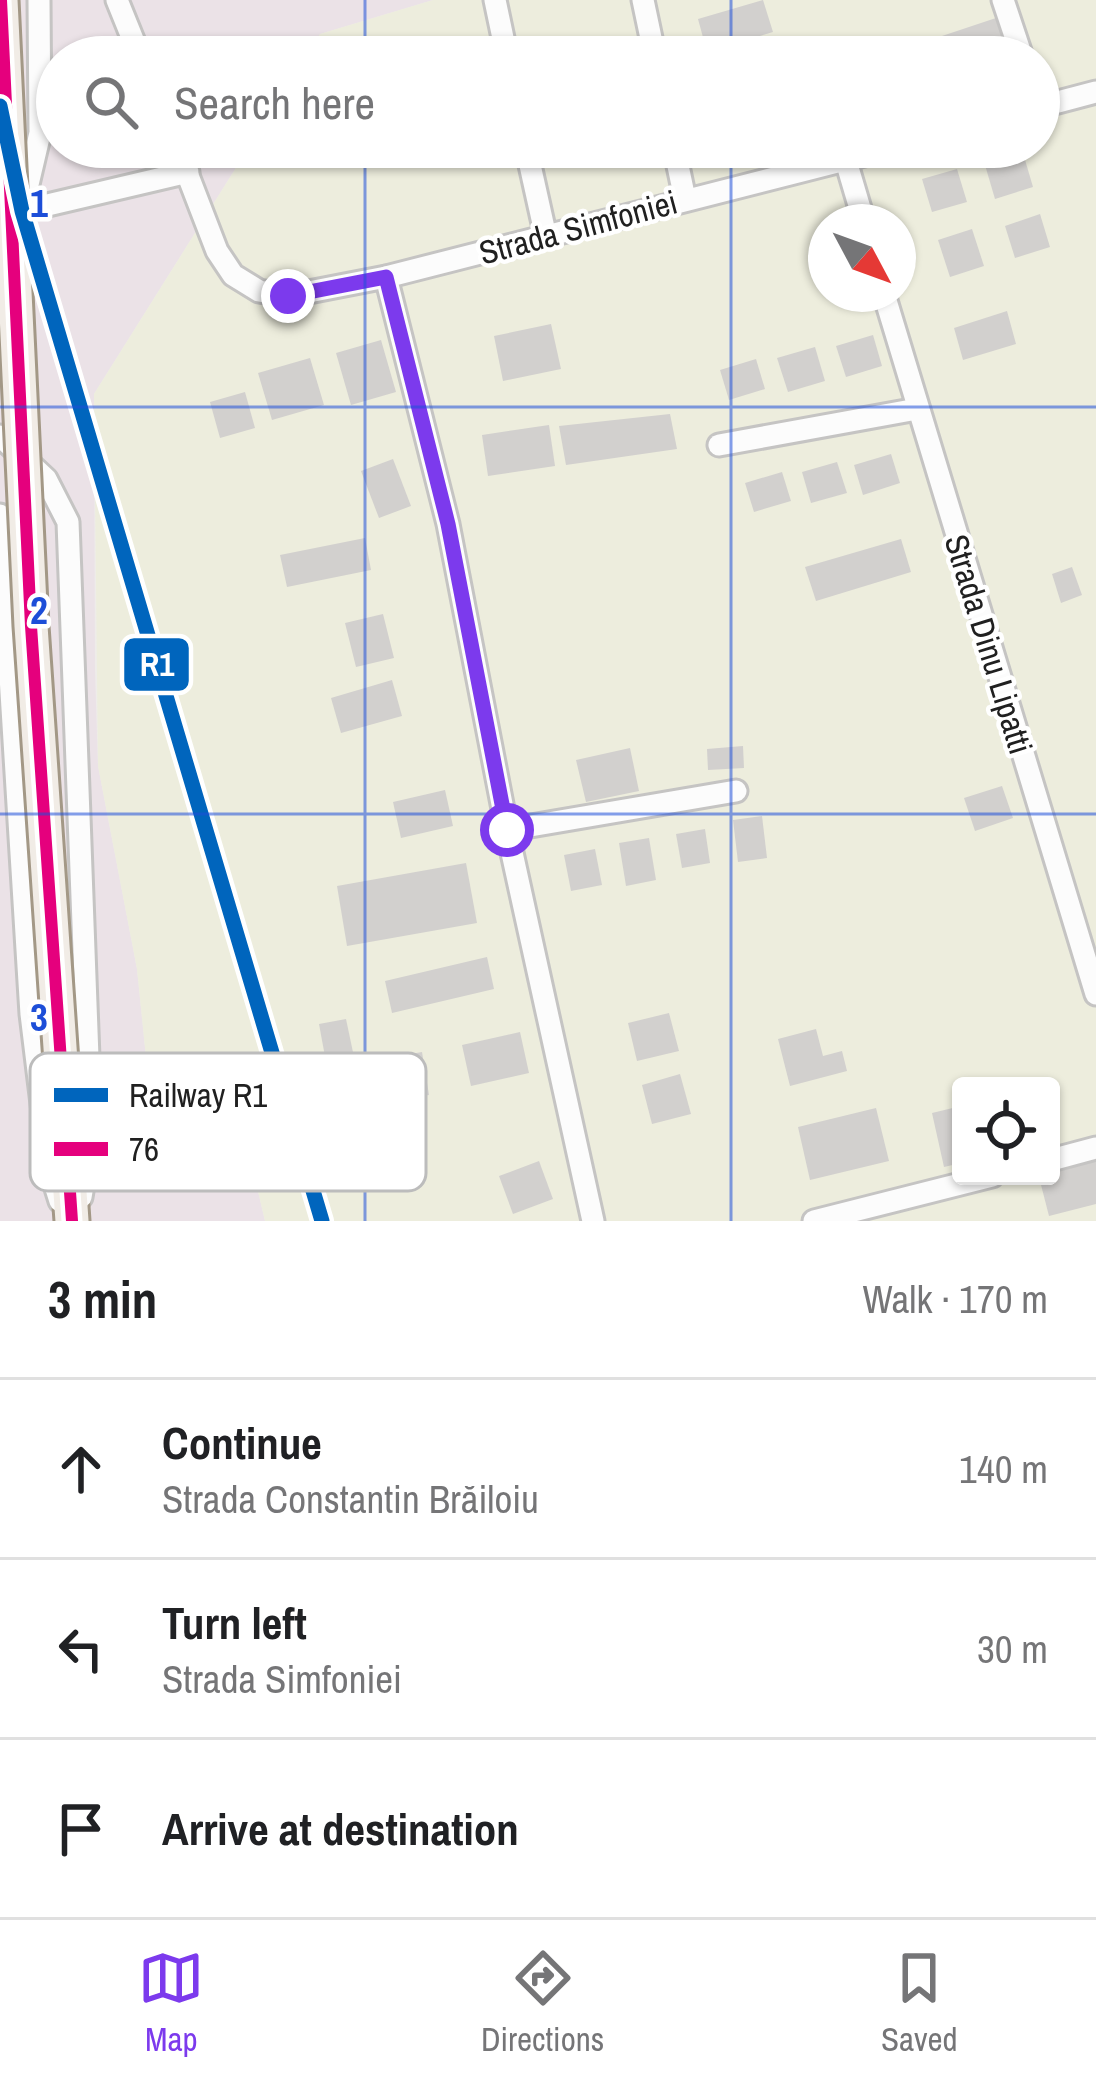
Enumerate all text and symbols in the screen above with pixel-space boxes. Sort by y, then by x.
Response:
search box [36,36,1060,168]
icon: search [78,69,144,135]
text: Search here [174,72,375,133]
text: 1 [30,177,48,229]
street label: Strada Simfoniei [474,179,682,275]
north arrow [808,204,916,312]
route end [261,269,315,323]
street label: Strada Dinu Lipatti [935,529,1043,759]
text: 2 [30,584,48,636]
line badge: R1 [122,636,191,693]
text: R1 [140,642,175,686]
route start [480,803,534,857]
text: 3 [30,991,48,1043]
legend [30,1053,426,1191]
text: Railway R1 [129,1073,267,1117]
map controls [952,1077,1060,1185]
button: locate [952,1077,1060,1185]
text: 76 [129,1127,159,1171]
text: 3 min [48,1265,157,1334]
text: Walk · 170 m [863,1273,1048,1325]
text: Continue [162,1412,322,1473]
icon: ahead [48,1436,114,1502]
text: 140 m [959,1443,1048,1495]
text: Strada Constantin Brăiloiu [162,1473,539,1525]
text: Turn left [162,1592,307,1653]
icon: left [48,1616,114,1682]
text: 30 m [977,1623,1048,1675]
text: Strada Simfoniei [162,1653,402,1705]
icon: arrive [48,1796,114,1862]
text: Arrive at destination [162,1798,519,1859]
tab: Map [138,1945,204,2061]
tab: Directions [481,1945,604,2061]
tab: Saved [881,1945,958,2061]

